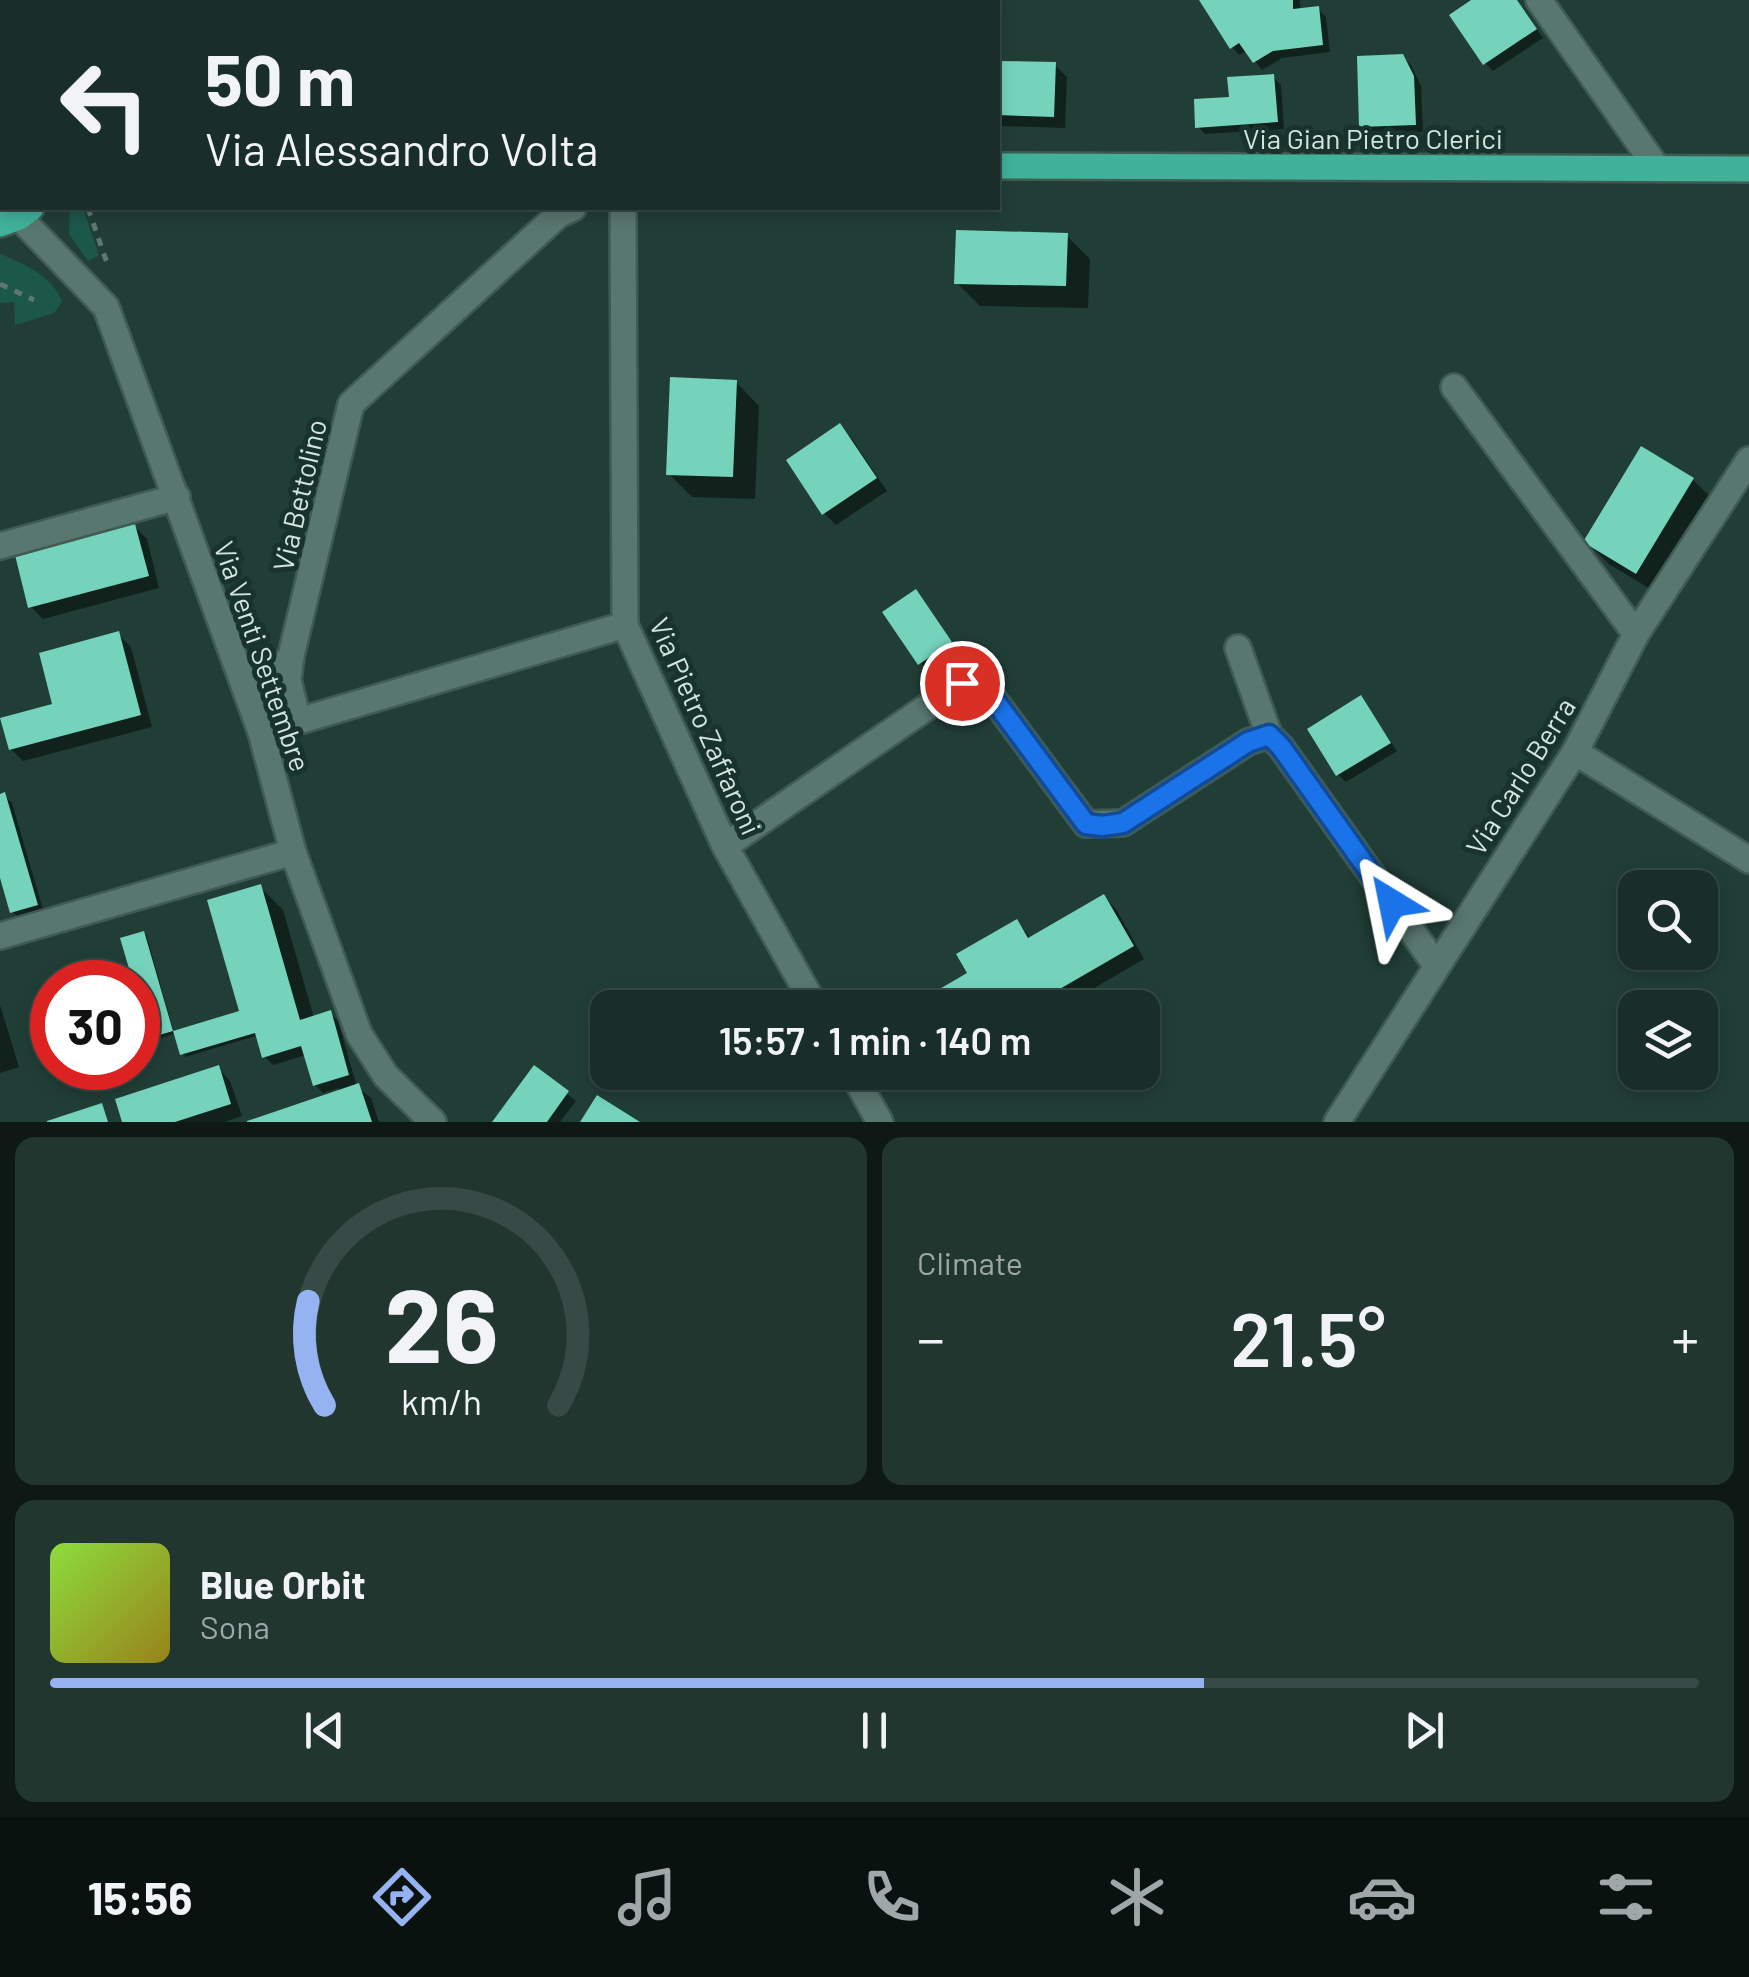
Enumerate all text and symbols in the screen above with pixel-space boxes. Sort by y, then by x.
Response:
text: 50 m [205,36,355,120]
icon: left [40,40,170,170]
text: Via Alessandro Volta [205,121,599,175]
street label: Via Gian Pietro Clerici [1243,121,1503,155]
street label: Via Bettolino [265,416,333,574]
street label: Via Venti Settembre [208,537,318,775]
street label: Via Pietro Zaffaroni [643,612,769,840]
pin [920,641,1005,726]
icon: arrive [935,656,990,711]
street label: Via Carlo Berra [1458,691,1582,861]
position arrow [1340,851,1444,955]
map controls [1618,870,1718,1090]
button: search [1618,870,1718,970]
speed limit sign: 30 [30,960,160,1090]
button: layers [1618,990,1718,1090]
text: 15:57 · 1 min · 140 m [719,1017,1031,1063]
text: Climate [917,1243,1023,1281]
text: 26 [384,1259,498,1384]
text: 21.5° [1230,1292,1386,1382]
text: − [917,1304,945,1370]
text: + [1671,1304,1699,1370]
text: km/h [401,1379,481,1422]
text: Blue Orbit [200,1561,366,1607]
text: Sona [200,1607,270,1645]
icon: previous [297,1703,352,1758]
icon: pause [847,1703,902,1758]
icon: next [1397,1703,1452,1758]
icon: directions [367,1862,437,1932]
icon: music [612,1862,682,1932]
icon: phone [857,1862,927,1932]
icon: climate [1102,1862,1172,1932]
icon: car [1347,1862,1417,1932]
icon: filters [1591,1862,1661,1932]
text: 15:56 [87,1870,192,1924]

